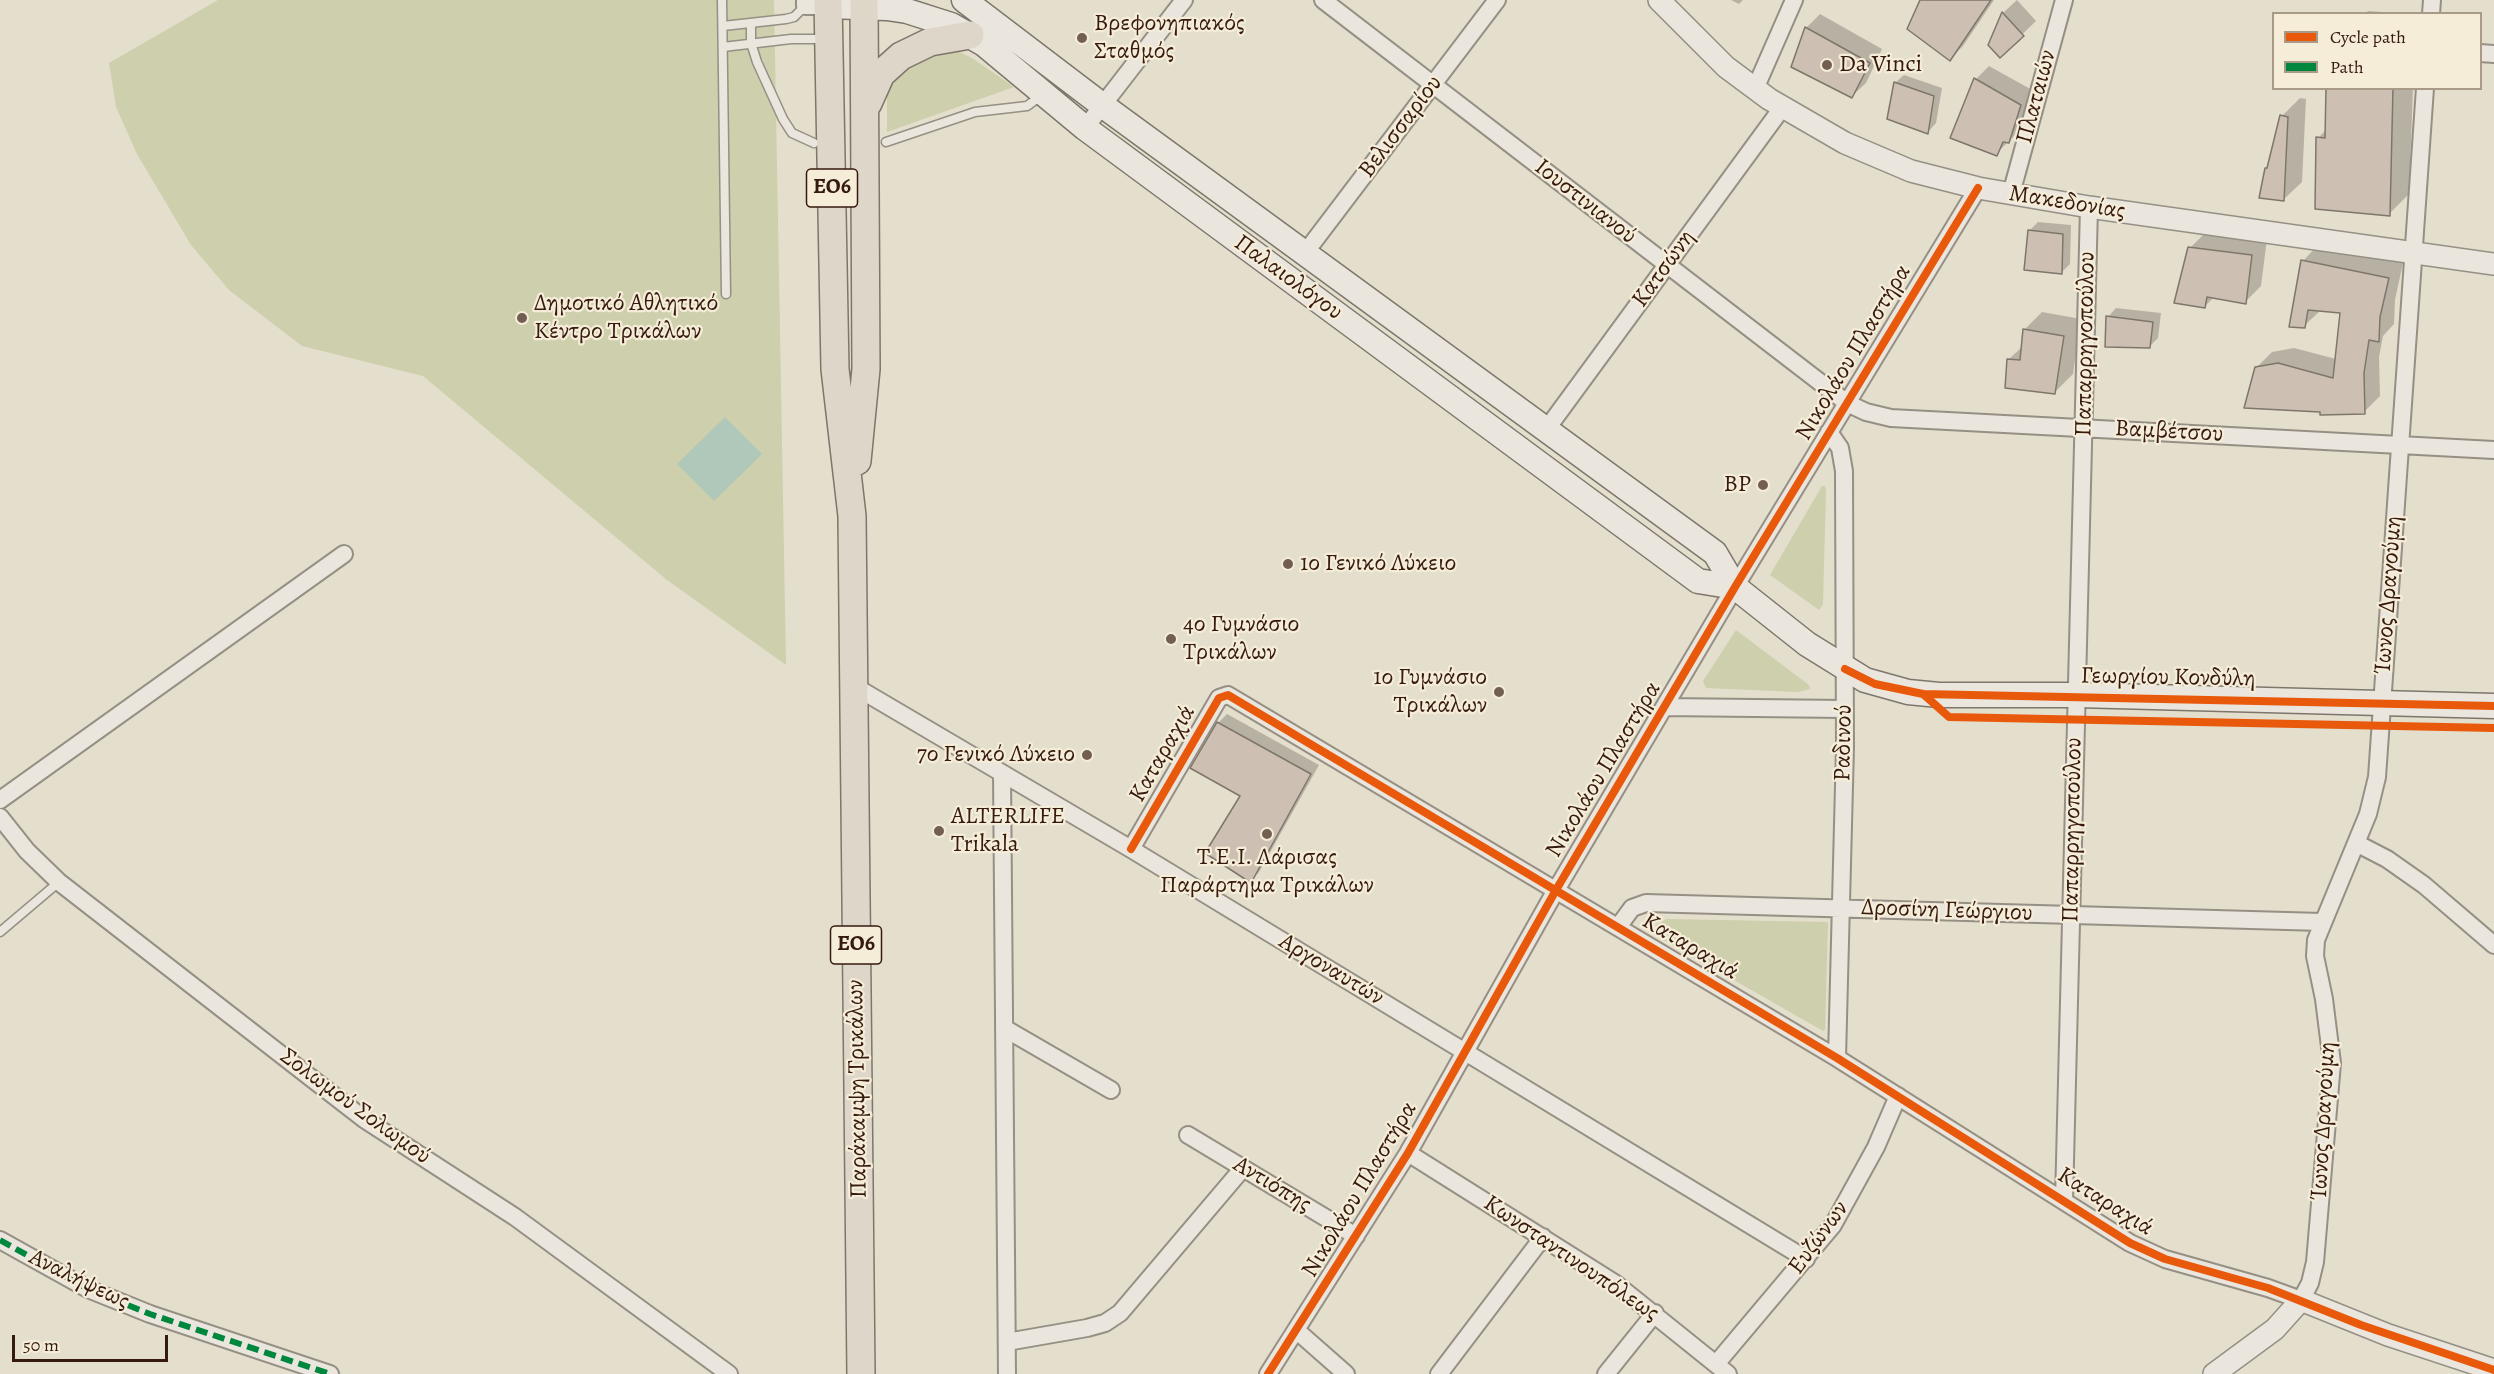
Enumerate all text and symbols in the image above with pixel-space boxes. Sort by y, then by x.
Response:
place label: Βρεφονηπιακός Σταθμός [1094,10,1245,66]
legend [2272,12,2482,90]
text: Cycle path [2330,25,2406,49]
marker: Βρεφονηπιακός Σταθμός [1075,31,1089,45]
street label: Πλαταιών [2011,47,2063,147]
place label: Da Vinci [1839,51,1922,79]
text: Path [2330,55,2364,79]
marker: Da Vinci [1820,58,1834,72]
street label: Βελισσαρίου [1353,70,1449,184]
street label: Ιουστινιανού [1528,153,1642,251]
road number: ΕΟ6 [806,169,858,207]
street label: Μακεδονίας [2007,180,2127,226]
street label: Κατσώνη [1626,225,1702,313]
street label: Παλαιολόγου [1228,229,1348,327]
street label: Παπαρρηγοπούλου [2070,251,2102,437]
street label: Νικολάου Πλαστήρα [1790,260,1918,446]
place label: Δημοτικό Αθλητικό Κέντρο Τρικάλων [534,290,718,346]
marker: Δημοτικό Αθλητικό Κέντρο Τρικάλων [515,311,529,325]
street label: Βαμβέτσου [2114,415,2224,449]
place label: BP [1723,471,1751,499]
marker: BP [1756,478,1770,492]
street label: Ίωνος Δραγούμη [2369,515,2409,675]
place label: 1ο Γενικό Λύκειο [1300,550,1456,578]
marker: 1ο Γενικό Λύκειο [1281,557,1295,571]
place label: 4ο Γυμνάσιο Τρικάλων [1183,611,1299,667]
marker: 4ο Γυμνάσιο Τρικάλων [1164,632,1178,646]
street label: Γεωργίου Κονδύλη [2080,662,2256,694]
place label: 1ο Γυμνάσιο Τρικάλων [1373,664,1487,720]
street label: Νικολάου Πλαστήρα [1540,677,1668,863]
marker: 1ο Γυμνάσιο Τρικάλων [1492,685,1506,699]
street label: Καταραχιά [1124,700,1202,808]
street label: Ραδινού [1829,704,1859,782]
street label: Παπαρρηγοπούλου [2057,737,2089,923]
place label: 7ο Γενικό Λύκειο [917,741,1075,769]
marker: 7ο Γενικό Λύκειο [1080,748,1094,762]
place label: ALTERLIFE Trikala [951,803,1065,859]
marker: ALTERLIFE Trikala [932,824,946,838]
marker: Τ.Ε.Ι. Λάρισας Παράρτημα Τρικάλων [1260,827,1274,841]
place label: Τ.Ε.Ι. Λάρισας Παράρτημα Τρικάλων [1160,844,1374,900]
street label: Δροσίνη Γεώργιου [1861,894,2033,928]
street label: Καταραχιά [1637,907,1743,987]
road number: ΕΟ6 [830,926,882,964]
street label: Αργοναυτών [1273,928,1389,1012]
street label: Παράκαμψη Τρικάλων [842,979,874,1199]
street label: Ίωνος Δραγούμη [2305,1041,2343,1201]
street label: Σολωμού Σολωμού [274,1043,436,1171]
street label: Νικολάου Πλαστήρα [1296,1097,1424,1283]
street label: Αντιόπης [1228,1150,1316,1220]
street label: Καταραχιά [2052,1161,2158,1243]
street label: Κωνσταντινουπόλεως [1478,1190,1664,1328]
street label: Ευζώνων [1783,1196,1855,1280]
street label: Αναλήψεως [24,1243,134,1317]
scale bar [15,1323,171,1361]
text: 50 m [23,1333,59,1357]

